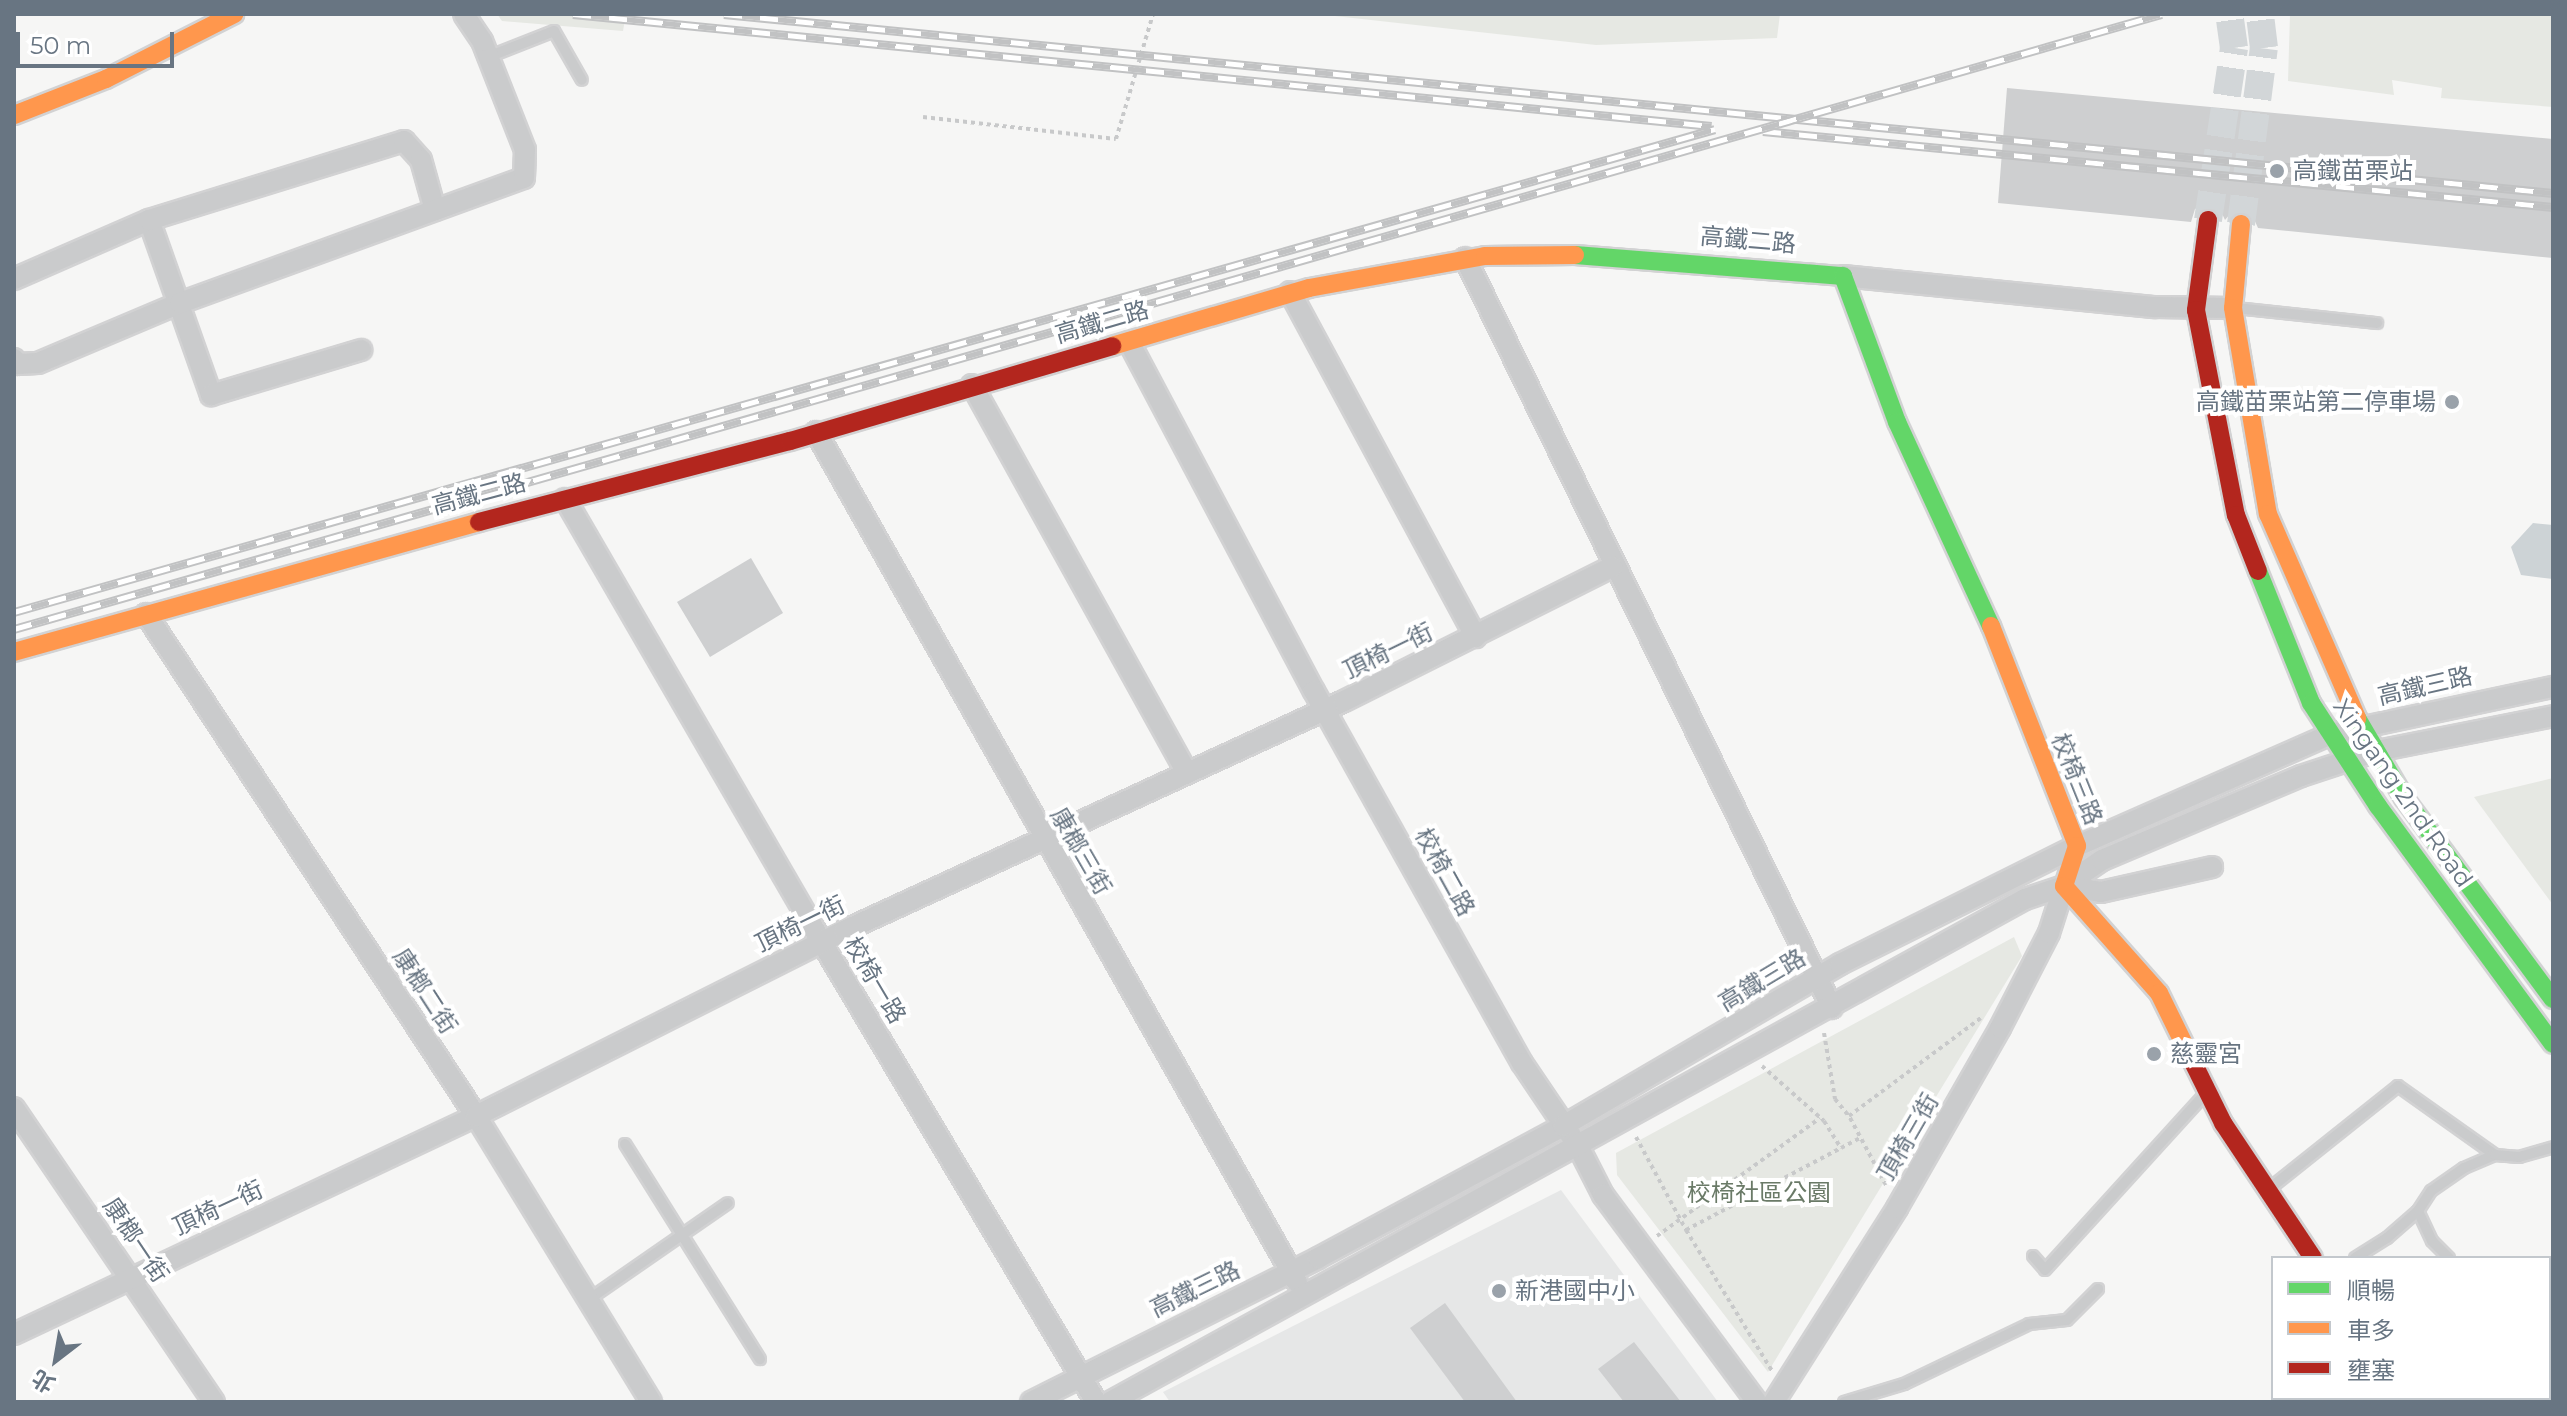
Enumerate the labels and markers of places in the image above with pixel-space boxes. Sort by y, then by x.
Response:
place label: 高鐵苗栗站 [2293,157,2413,185]
marker: 高鐵苗栗站 [2268,162,2286,180]
place label: 高鐵苗栗站第二停車場 [2196,388,2436,416]
marker: 高鐵苗栗站第二停車場 [2443,393,2461,411]
place label: 慈靈宮 [2170,1040,2242,1068]
marker: 慈靈宮 [2145,1045,2163,1063]
place label: 新港國中小 [1515,1277,1635,1305]
marker: 新港國中小 [1490,1282,1508,1300]

